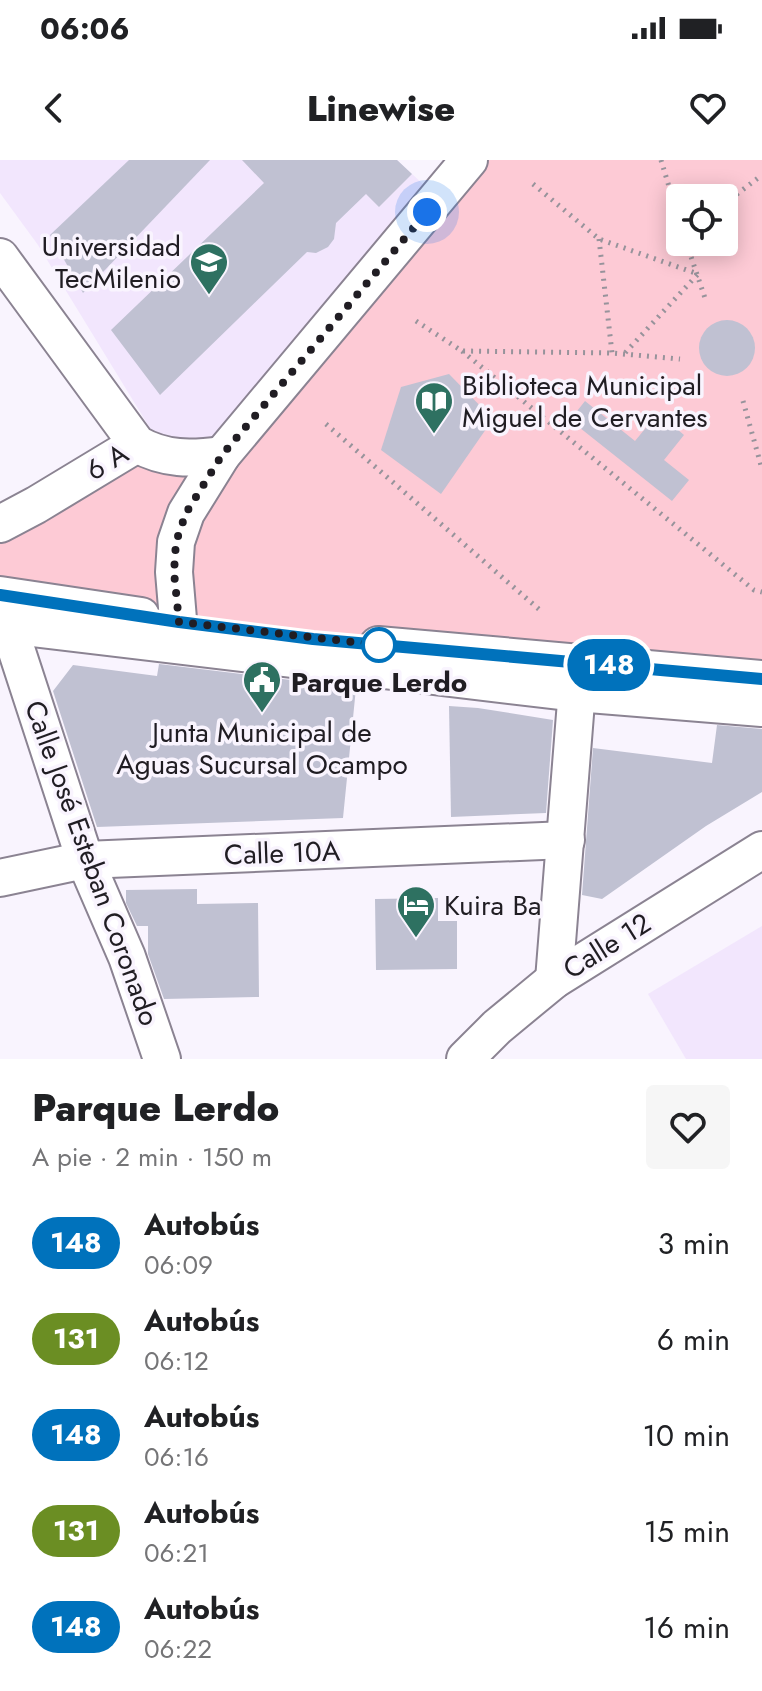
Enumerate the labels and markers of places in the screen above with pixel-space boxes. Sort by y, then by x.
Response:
place label: Universidad TecMilenio [42,226,181,299]
school or university icon: Universidad TecMilenio [188,241,230,296]
place label: Biblioteca Municipal Miguel de Cervantes [462,365,708,438]
library icon: Biblioteca Municipal Miguel de Cervantes [413,380,455,435]
marker: Parque Lerdo [362,628,396,662]
public building icon: Junta Municipal de Aguas Sucursal Ocampo [241,659,283,714]
place label: Parque Lerdo [291,662,467,703]
place label: Junta Municipal de Aguas Sucursal Ocampo [116,712,408,785]
hotel icon: Kuira Ba [395,884,437,939]
place label: Kuira Ba [444,885,542,926]

